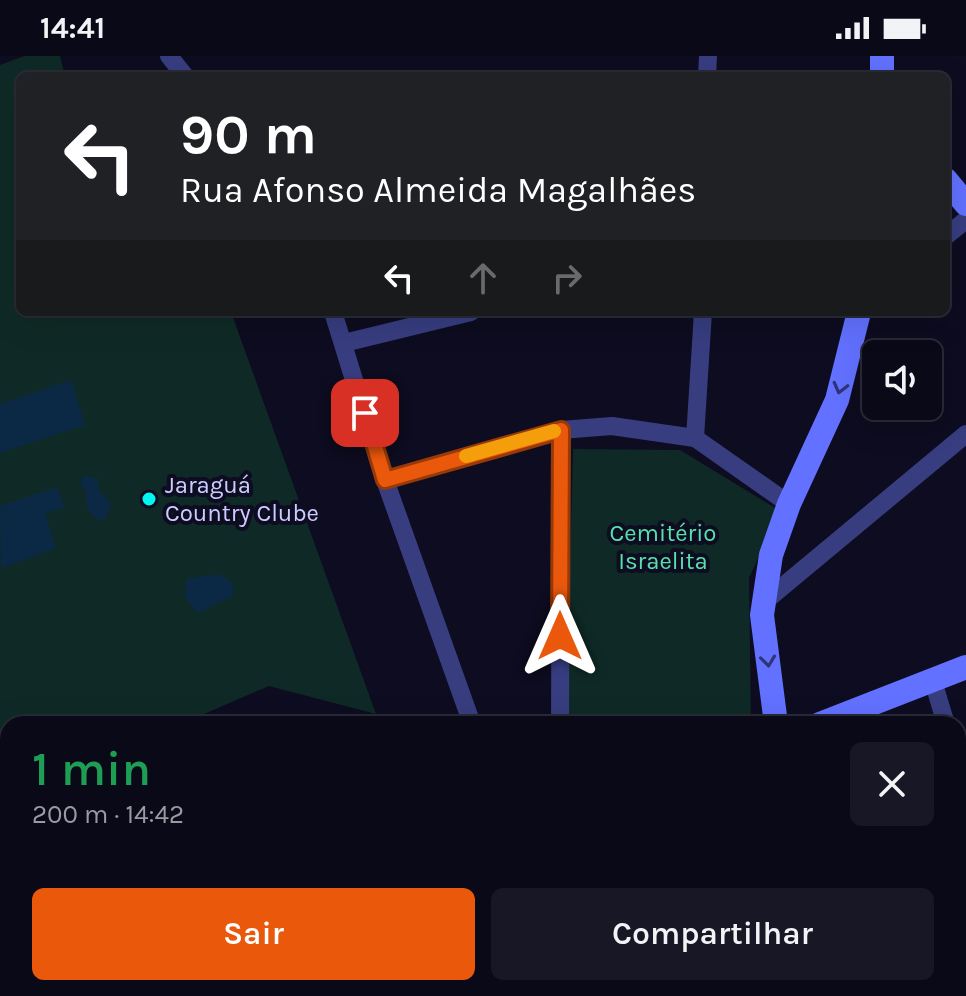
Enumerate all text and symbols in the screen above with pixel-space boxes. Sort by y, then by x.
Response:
text: 14:41 [40,10,105,46]
text: 90 m [180,102,317,167]
icon: left [48,104,152,208]
text: Rua Afonso Almeida Magalhães [180,169,696,211]
icon: left [377,256,421,300]
icon: ahead [461,256,505,300]
icon: right [545,256,589,300]
map controls [862,340,942,420]
button: sound [862,340,942,420]
pin [331,379,399,447]
one-way arrow [833,380,850,394]
icon: arrive [343,391,387,435]
place label: Jaraguá Country Clube [165,471,319,527]
marker: Jaraguá Country Clube [140,490,158,508]
park label: Cemitério Israelita [610,519,716,575]
position arrow [518,594,602,678]
one-way arrow [759,654,776,668]
text: 1 min [32,741,151,797]
button: close [850,742,934,826]
text: 200 m · 14:42 [32,799,184,830]
button: Sair [32,888,475,980]
button: Compartilhar [491,888,934,980]

